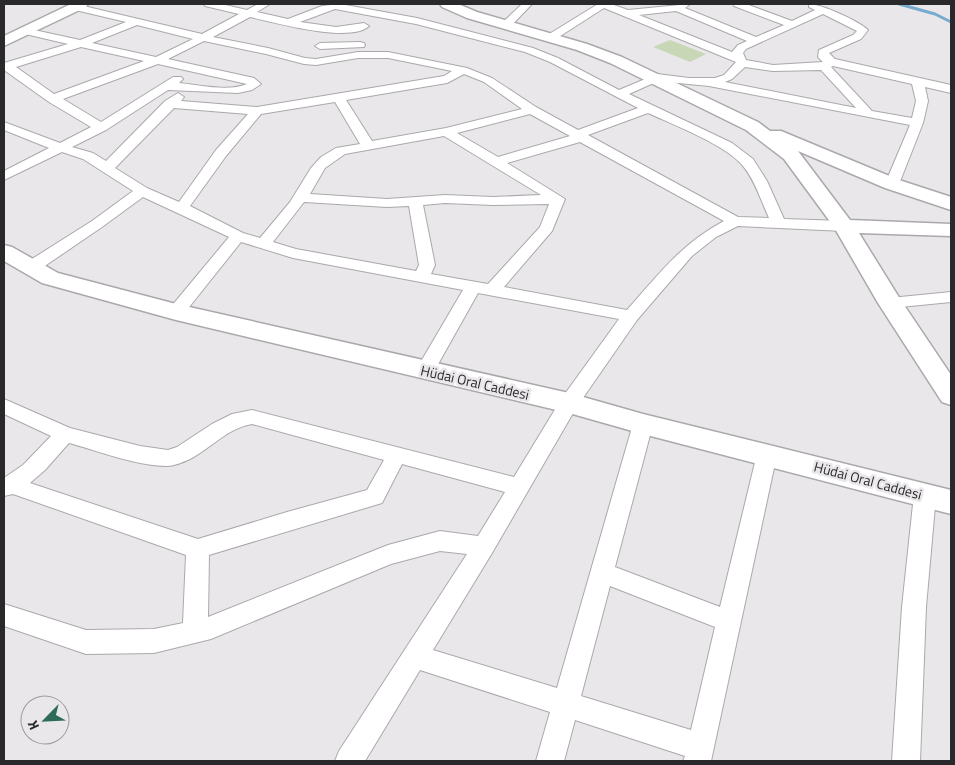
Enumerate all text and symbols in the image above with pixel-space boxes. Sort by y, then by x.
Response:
street label: Hüdai Oral Caddesi [419,359,531,405]
street label: Hüdai Oral Caddesi [812,455,924,505]
north arrow [20,695,70,745]
text: K [21,717,44,734]

